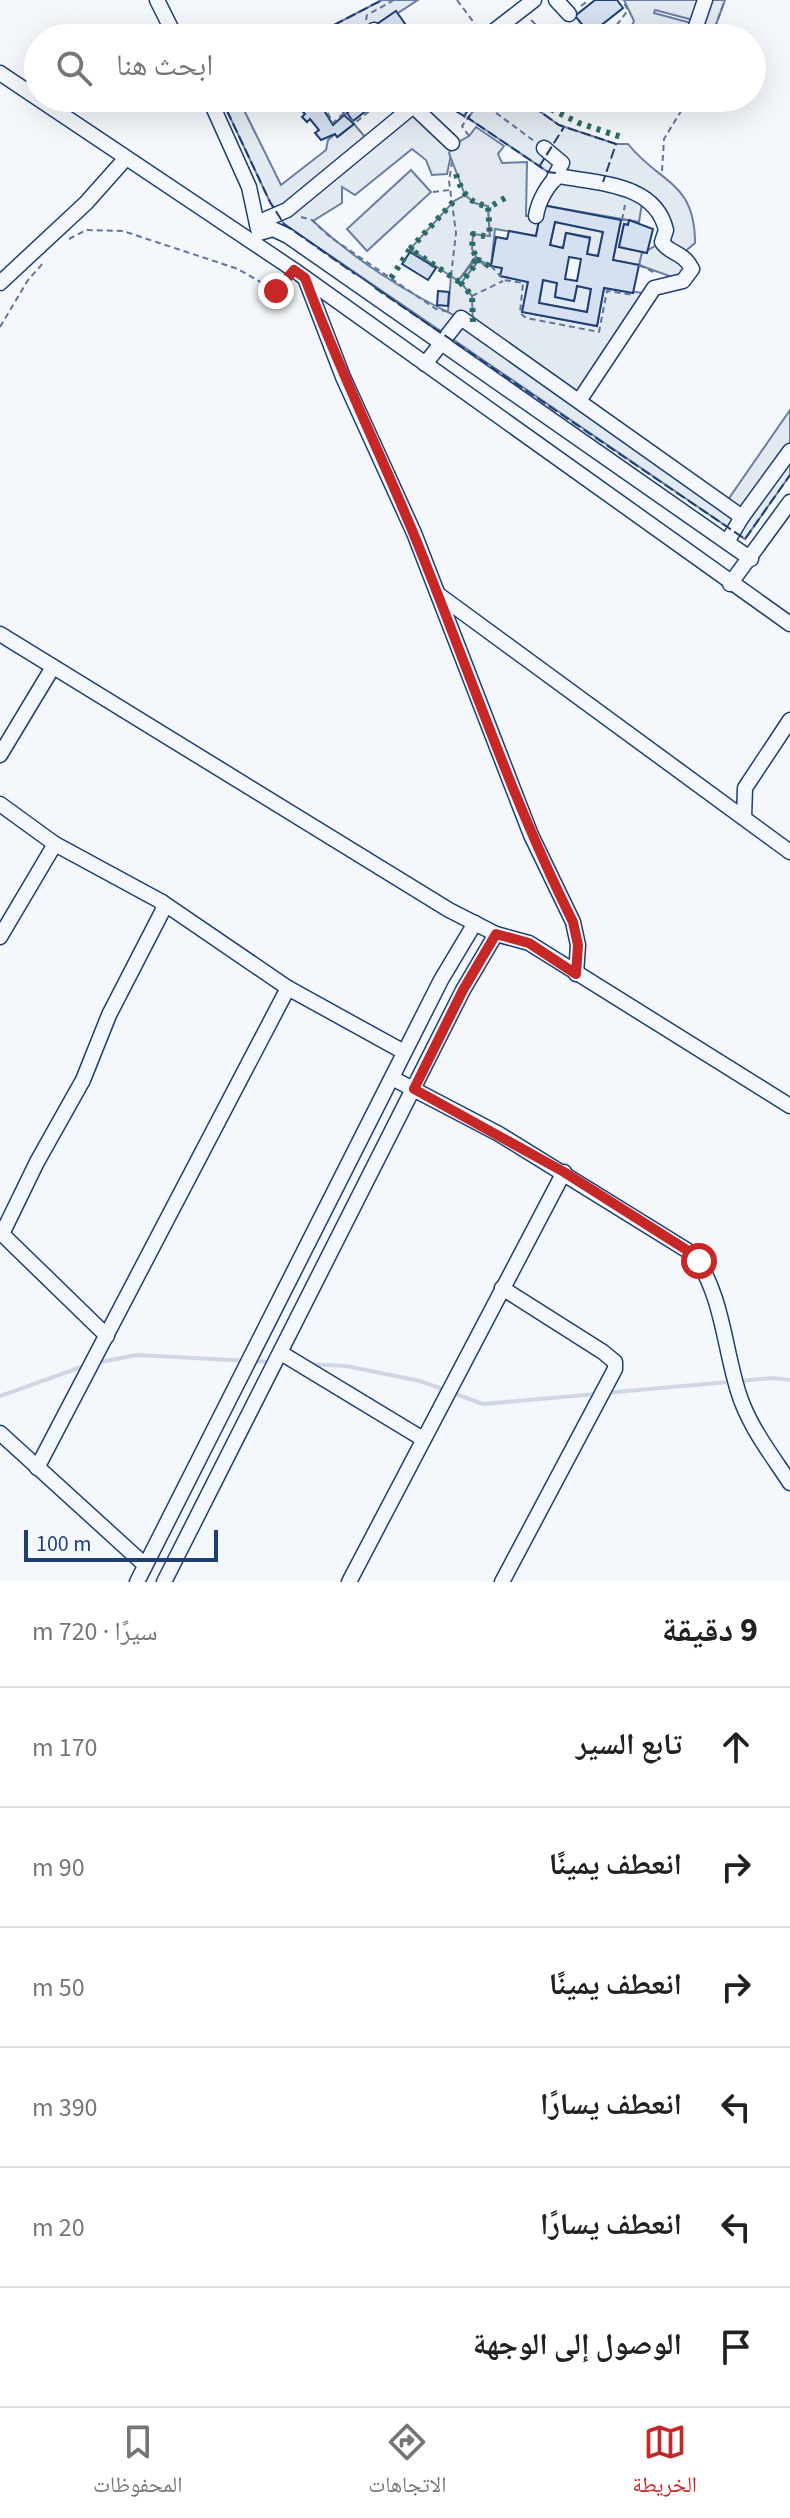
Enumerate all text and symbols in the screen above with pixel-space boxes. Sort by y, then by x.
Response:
search box [24,24,766,112]
text: ابحث هنا [116,44,213,87]
icon: search [52,46,96,90]
route end [258,273,294,309]
route start [681,1243,717,1279]
scale bar [24,1526,218,1562]
text: 100 m [36,1528,91,1560]
text: 9 دقيقة [662,1606,758,1655]
text: سيرًا · 720 m [32,1613,158,1650]
text: تابع السير [576,1723,682,1766]
icon: ahead [714,1725,758,1769]
text: 170 m [32,1729,98,1766]
text: انعطف يمينًا [549,1843,682,1886]
icon: right [714,1845,758,1889]
text: 90 m [32,1849,85,1886]
text: انعطف يمينًا [549,1963,682,2006]
icon: right [714,1965,758,2009]
text: 50 m [32,1969,85,2006]
text: انعطف يسارًا [540,2083,682,2126]
icon: left [714,2085,758,2129]
text: 390 m [32,2089,98,2126]
text: انعطف يسارًا [540,2203,682,2246]
icon: left [714,2205,758,2249]
text: 20 m [32,2209,85,2246]
text: الوصول إلى الوجهة [473,2323,682,2366]
icon: arrive [714,2325,758,2369]
tab: المحفوظات [93,2420,182,2506]
tab: الاتجاهات [368,2420,446,2506]
tab: الخريطة [632,2420,697,2506]

